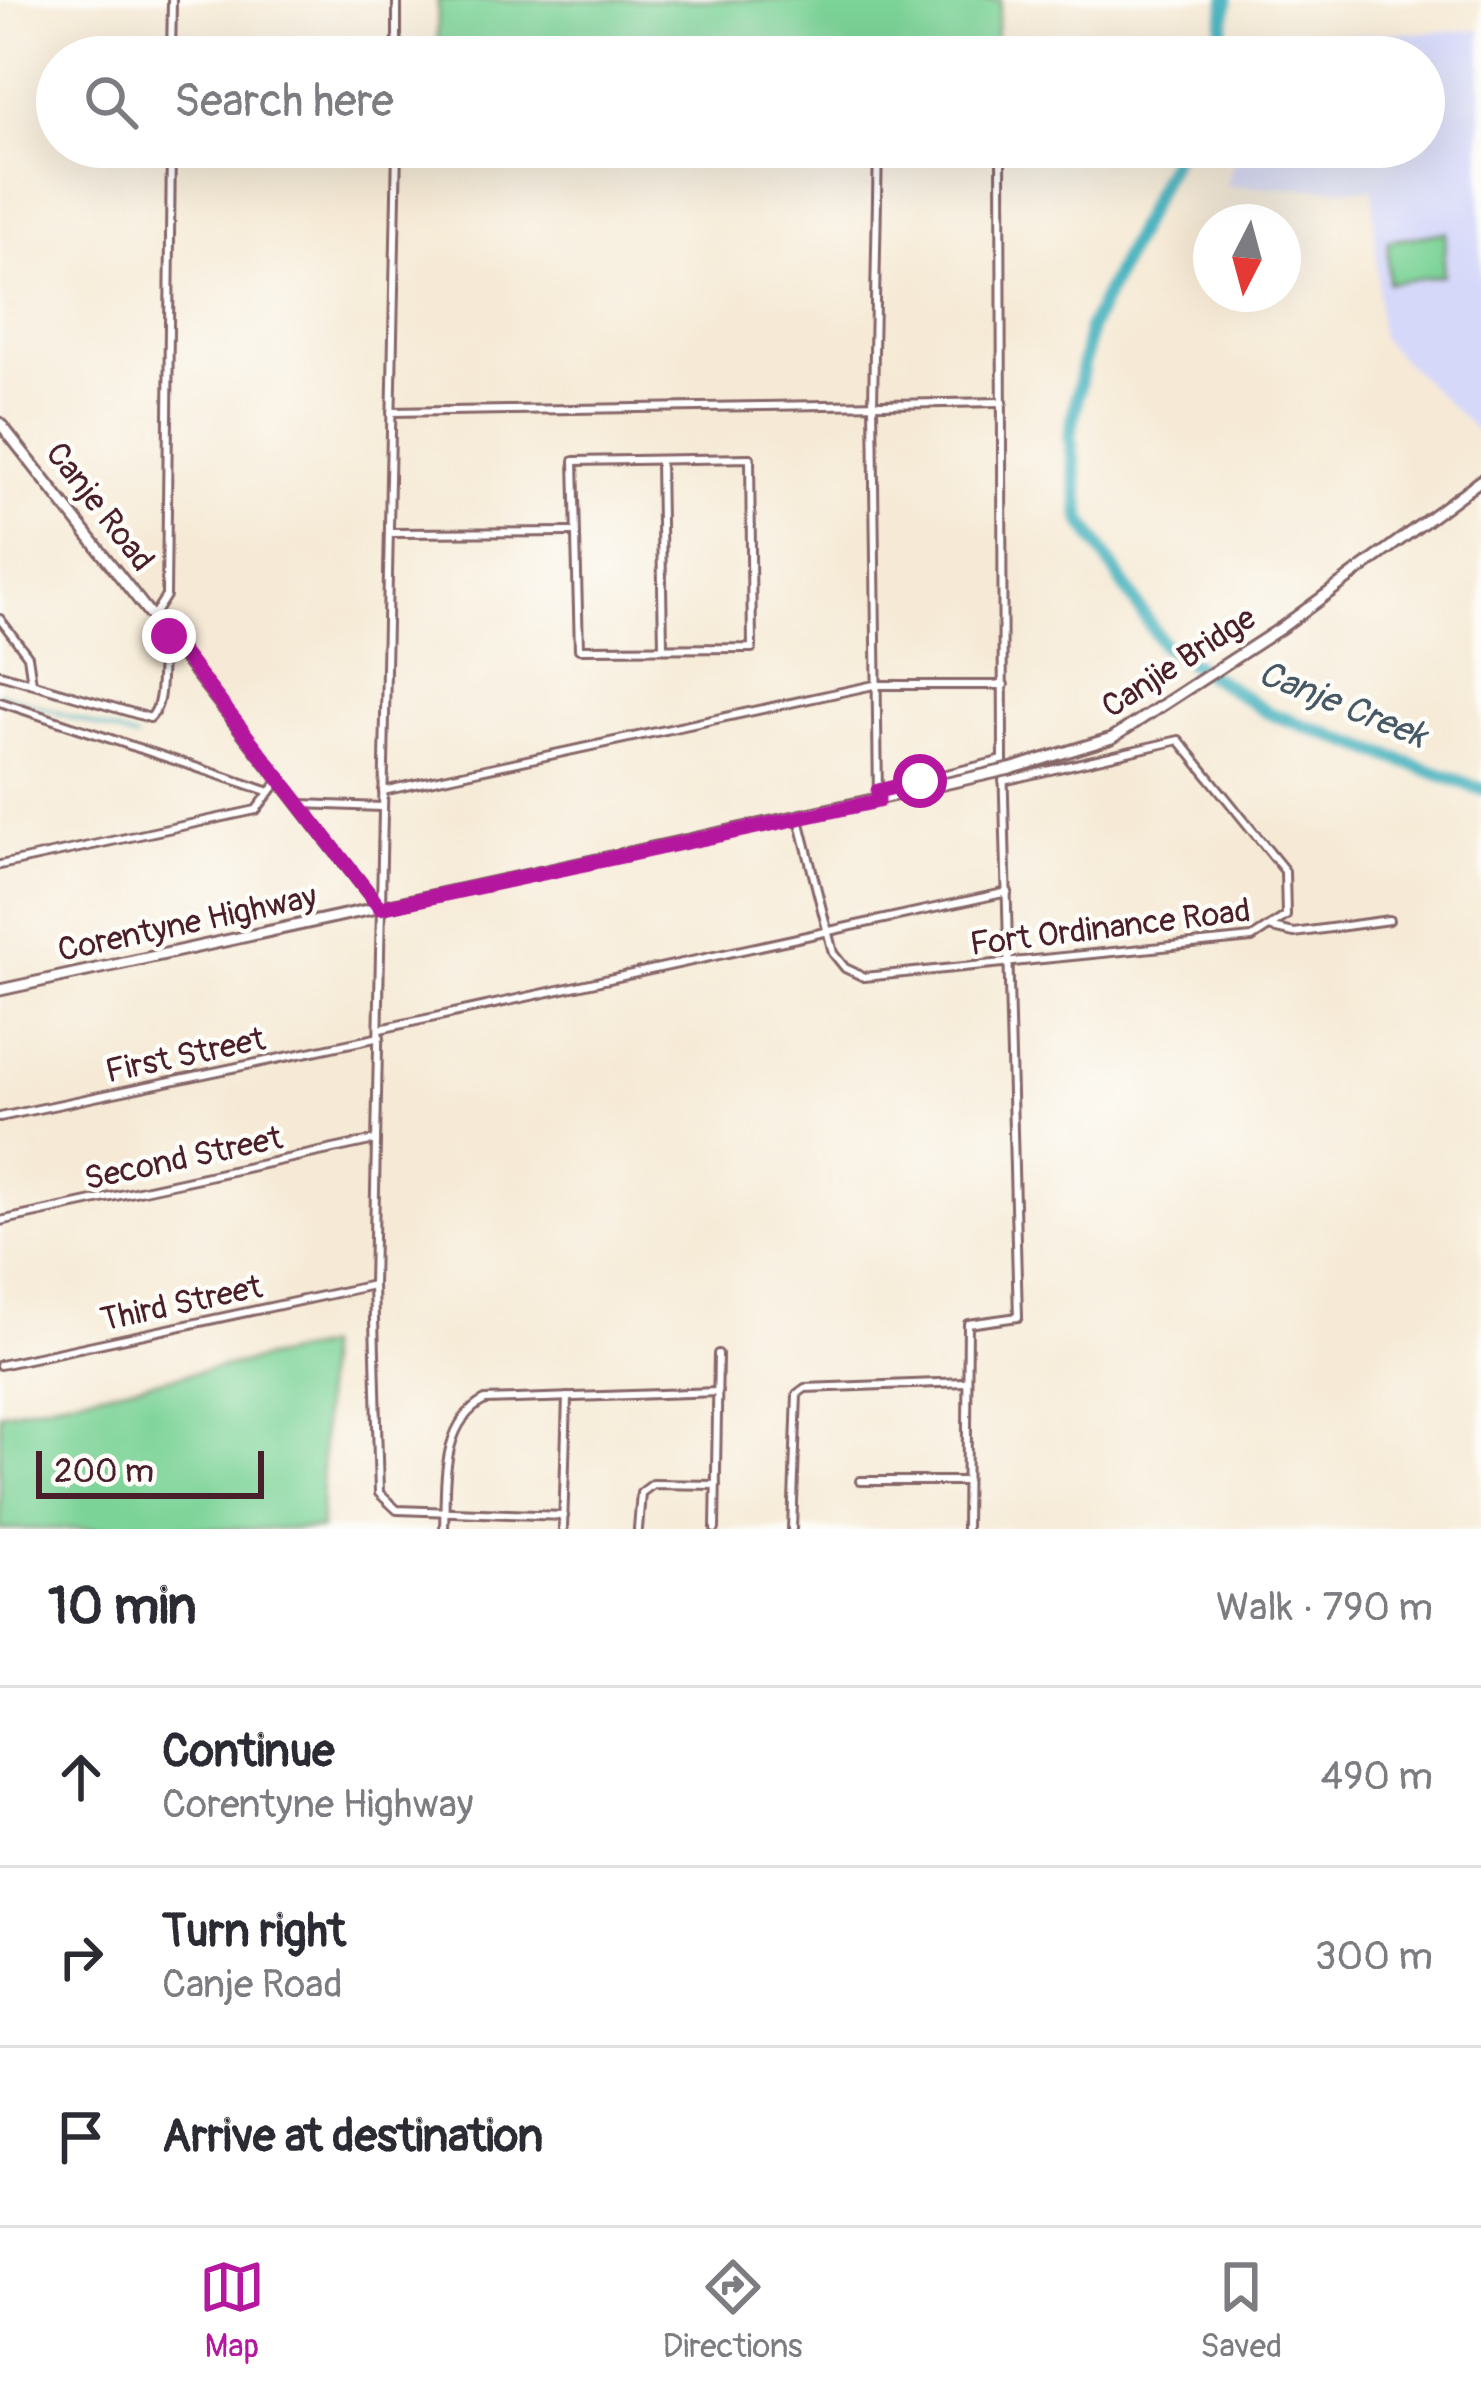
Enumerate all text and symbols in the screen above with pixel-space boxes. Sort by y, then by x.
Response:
search box [36,36,1445,168]
icon: search [78,69,144,135]
text: Search here [174,74,394,130]
north arrow [1193,204,1301,312]
street label: Canje Road [37,434,163,580]
street label: Canjie Bridge [1094,597,1264,727]
route end [142,609,196,663]
water label: Canje Creek [1252,650,1436,760]
route start [893,754,947,808]
street label: Corentyne Highway [54,876,320,971]
street label: Fort Ordinance Road [968,890,1253,965]
street label: First Street [102,1018,270,1092]
street label: Second Street [81,1117,287,1199]
street label: Third Street [97,1266,266,1341]
scale bar [36,1445,264,1498]
text: 200 m [54,1451,154,1492]
text: 10 min [48,1575,197,1639]
text: Walk · 790 m [1216,1583,1433,1632]
text: Continue [162,1724,335,1780]
icon: ahead [48,1744,114,1810]
text: 490 m [1321,1752,1433,1801]
text: Corentyne Highway [162,1780,473,1829]
text: Turn right [162,1904,346,1960]
icon: right [48,1924,114,1990]
text: 300 m [1315,1932,1433,1981]
text: Canje Road [162,1960,343,2009]
icon: arrive [48,2104,114,2170]
text: Arrive at destination [162,2109,543,2165]
tab: Map [199,2254,265,2367]
tab: Directions [663,2254,803,2367]
tab: Saved [1200,2254,1282,2367]

